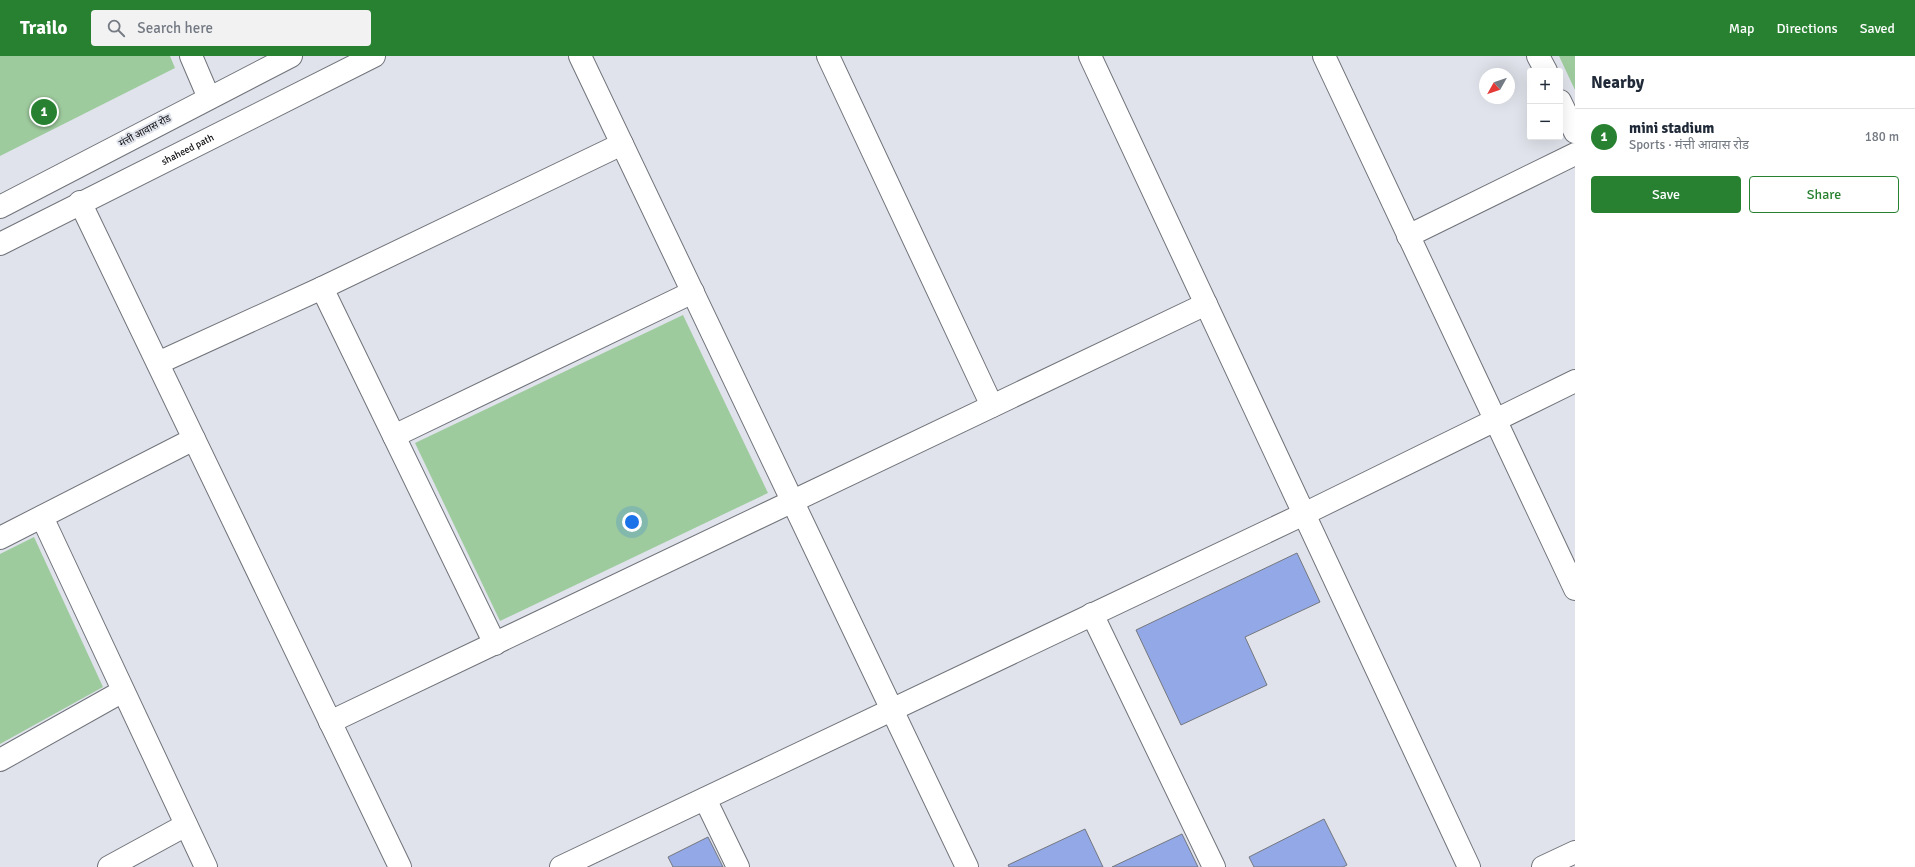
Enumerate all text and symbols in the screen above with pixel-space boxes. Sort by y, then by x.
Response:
search box [91,10,371,46]
text: Trailo [20,16,67,40]
icon: search [105,17,127,39]
text: Search here [137,19,213,37]
text: Map [1729,20,1755,37]
text: Directions [1777,20,1838,37]
text: Saved [1860,20,1895,37]
north arrow [1479,68,1515,104]
map controls [1527,68,1563,140]
button: + [1527,68,1563,104]
text: Nearby [1591,72,1644,93]
pin: 1 [31,97,57,127]
button: − [1527,104,1563,140]
street label: मंत्ती आवास रोड [117,112,174,150]
text: mini stadium [1629,119,1714,137]
text: 1 [1600,129,1608,145]
text: 180 m [1865,129,1899,145]
street label: shaheed path [159,131,216,168]
text: Sports · मंत्ती आवास रोड [1629,137,1749,153]
button: Save [1591,176,1741,213]
button: Share [1749,176,1899,213]
your location [622,512,642,532]

